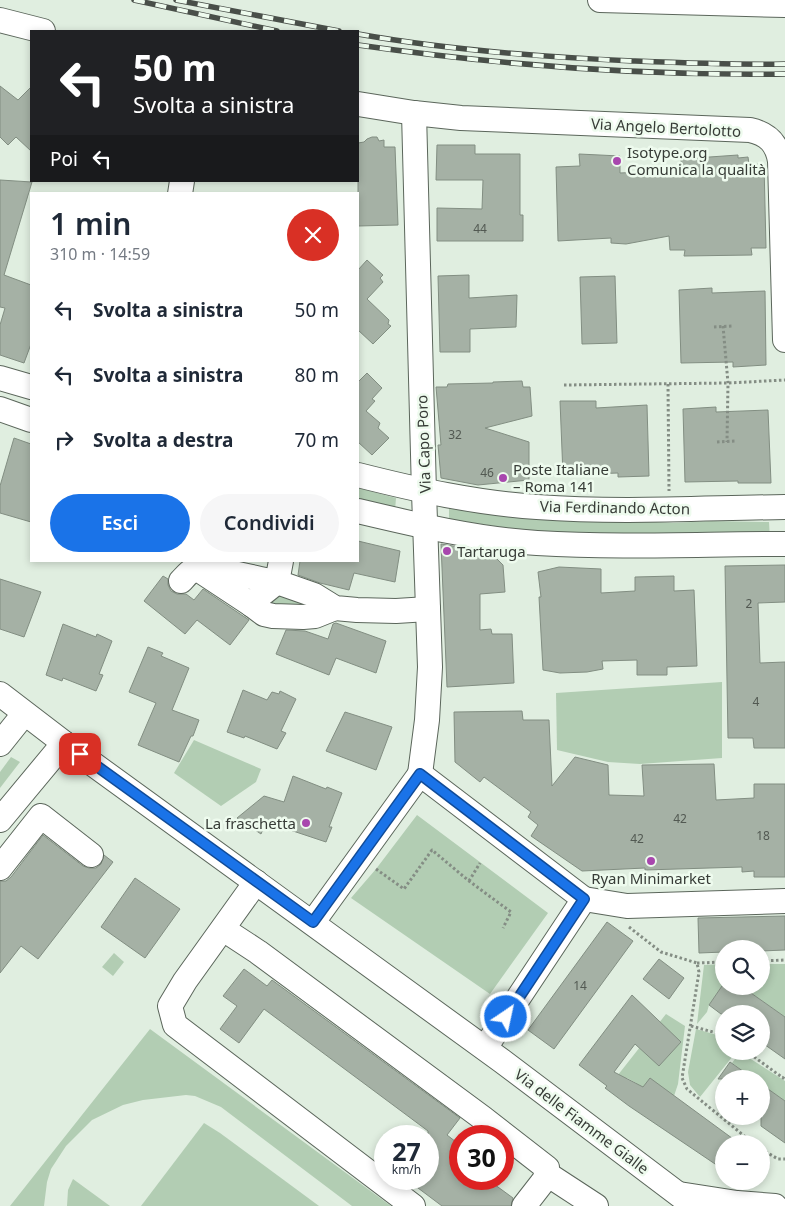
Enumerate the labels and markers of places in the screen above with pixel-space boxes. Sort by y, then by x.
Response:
place label: Isotype.org Comunica la qualità [627,142,766,179]
marker: Isotype.org Comunica la qualità [611,155,623,167]
place label: Poste Italiane – Roma 141 [513,459,609,496]
marker: Poste Italiane – Roma 141 [497,472,509,484]
place label: Tartaruga [457,541,526,561]
marker: Tartaruga [441,545,453,557]
pin [59,733,101,775]
place label: La fraschetta [205,813,296,833]
marker: La fraschetta [300,817,312,829]
marker: Ryan Minimarket [645,855,657,867]
place label: Ryan Minimarket [591,868,711,888]

